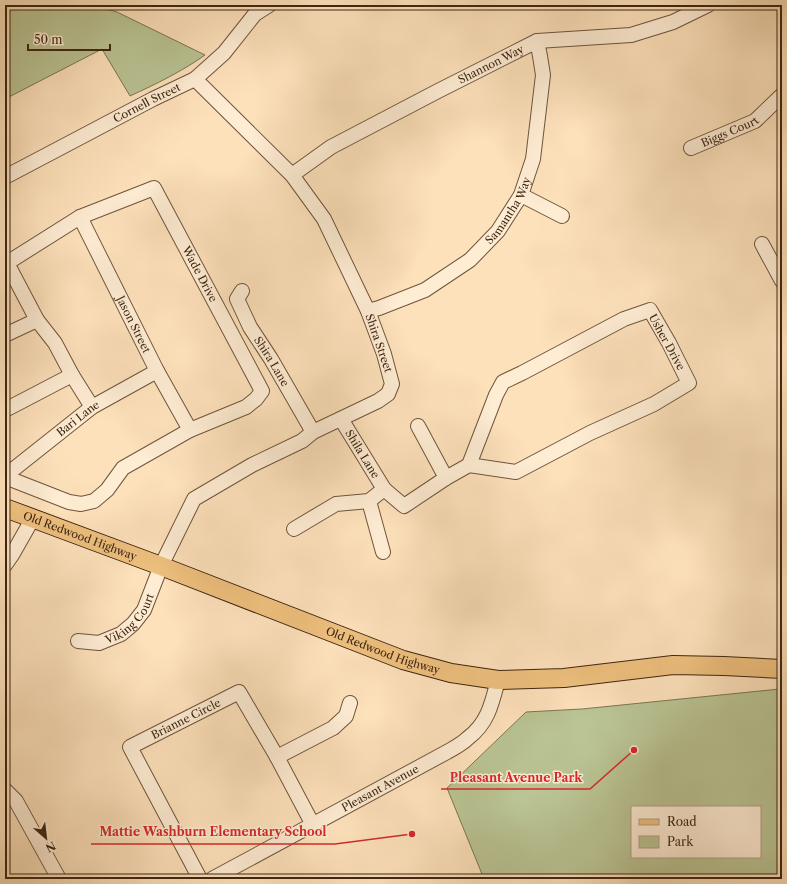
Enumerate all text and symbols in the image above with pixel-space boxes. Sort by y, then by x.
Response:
scale bar [28,26,110,52]
text: 50 m [34,32,63,47]
street label: Shannon Way [456,41,527,87]
street label: Cornell Street [111,80,183,126]
street label: Biggs Court [699,114,762,150]
street label: Samantha Way [482,174,534,247]
street label: Wade Drive [179,243,221,304]
street label: Jason Street [113,292,154,355]
street label: Shira Street [362,312,396,374]
street label: Usher Drive [646,312,688,372]
street label: Shira Lane [251,334,292,389]
street label: Bari Lane [54,397,102,439]
street label: Shila Lane [342,427,383,481]
street label: Old Redwood Highway [21,508,140,564]
street label: Viking Court [102,591,157,647]
street label: Old Redwood Highway [324,624,442,677]
street label: Brianne Circle [149,695,223,742]
street label: Pleasant Avenue [339,762,421,815]
callout: Pleasant Avenue Park [441,765,590,789]
text: Pleasant Avenue Park [450,770,583,785]
legend [631,806,761,858]
text: Road [667,814,697,829]
north arrow [26,818,66,858]
callout: Mattie Washburn Elementary School [91,820,335,844]
text: Mattie Washburn Elementary School [99,824,327,839]
text: Park [667,834,694,849]
text: N [43,838,58,855]

